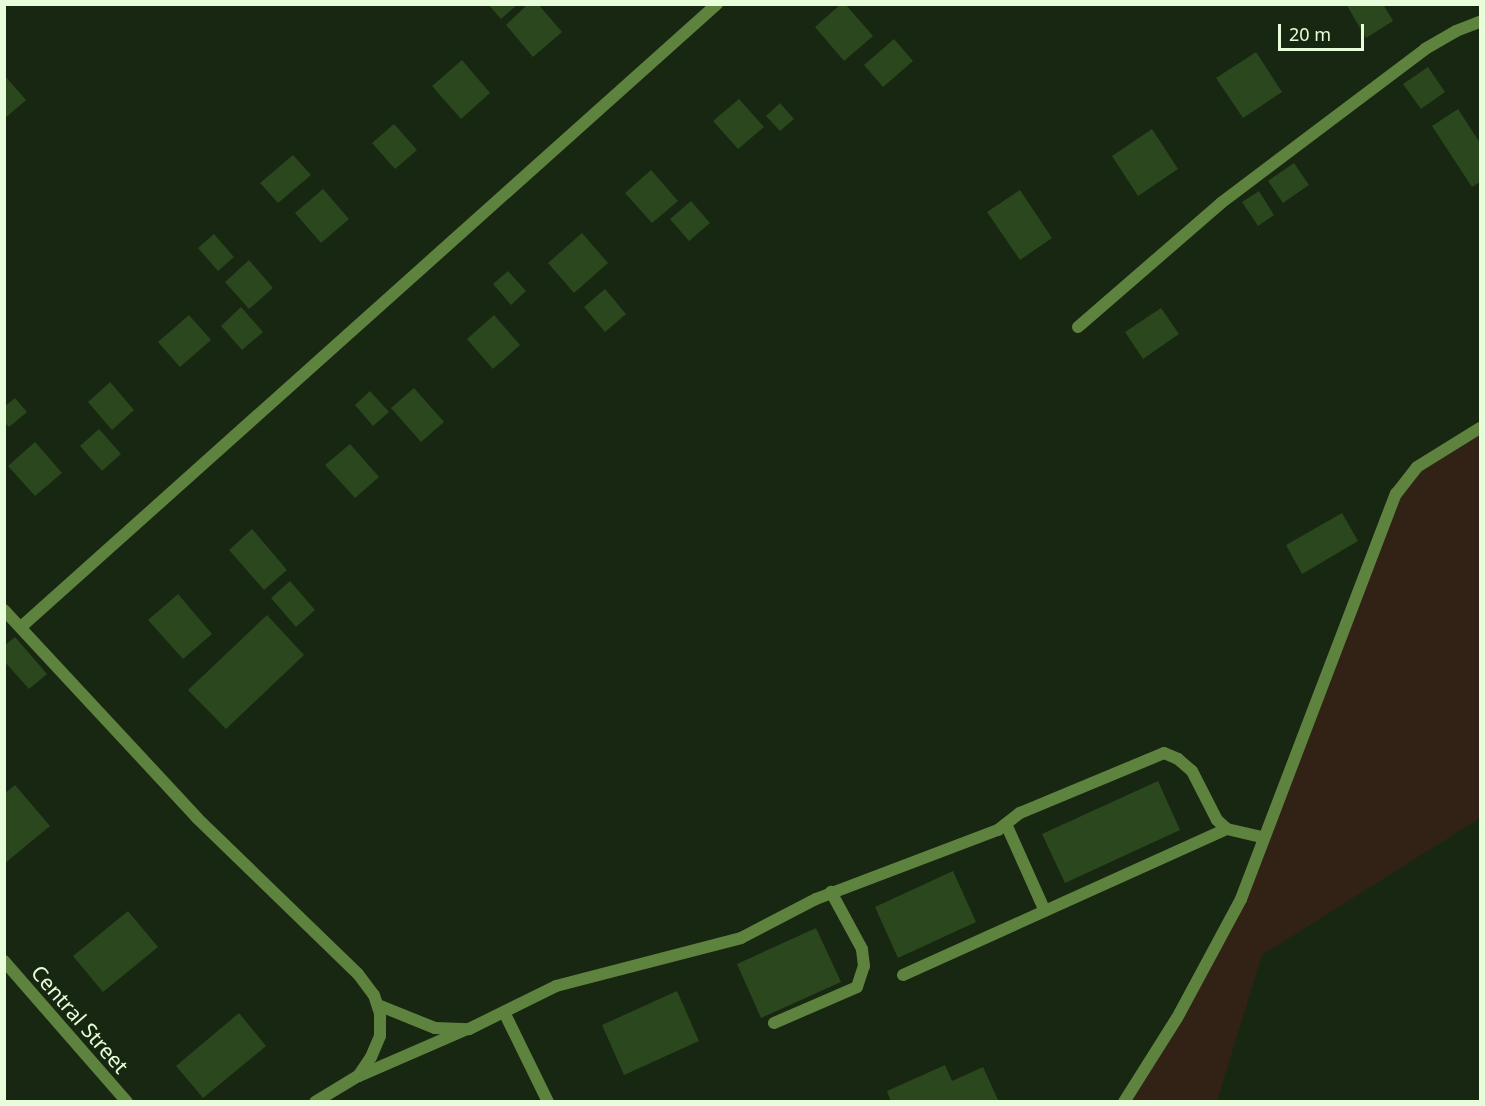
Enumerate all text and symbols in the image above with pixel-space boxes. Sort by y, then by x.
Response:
scale bar [1281,12,1366,50]
text: 20 m [1289,22,1331,46]
street label: Central Street [26,960,134,1078]

